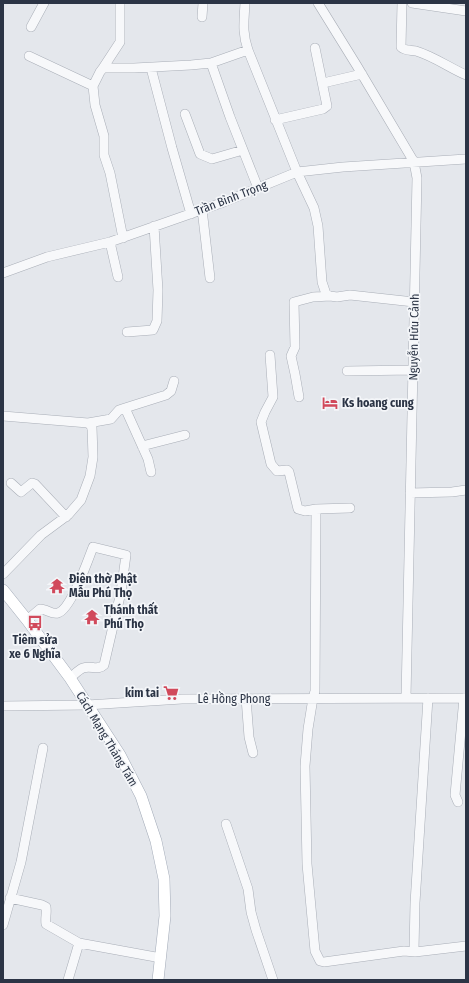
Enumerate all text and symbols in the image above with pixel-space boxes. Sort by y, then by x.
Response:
street label: Trần Bình Trọng [192,177,270,218]
street label: Nguyễn Hữu Cảnh [405,293,422,381]
hotel icon: Ks hoang cung [321,394,339,412]
place label: Ks hoang cung [342,396,414,410]
place label: Điện thờ Phật Mẫu Phú Thọ [69,572,138,600]
temple icon: Điện thờ Phật Mẫu Phú Thọ [48,577,66,595]
place label: Thánh thất Phú Thọ [104,601,159,631]
temple icon: Thánh thất Phú Thọ [83,608,101,626]
bus stop icon: Tiêm sửa xe 6 Nghĩa [26,614,44,632]
place label: Tiêm sửa xe 6 Nghĩa [8,633,61,661]
supermarket icon: kim tai [162,684,180,702]
place label: kim tai [125,686,159,700]
street label: Cách Mạng Tháng Tám [73,689,141,789]
street label: Lê Hồng Phong [198,691,271,706]

